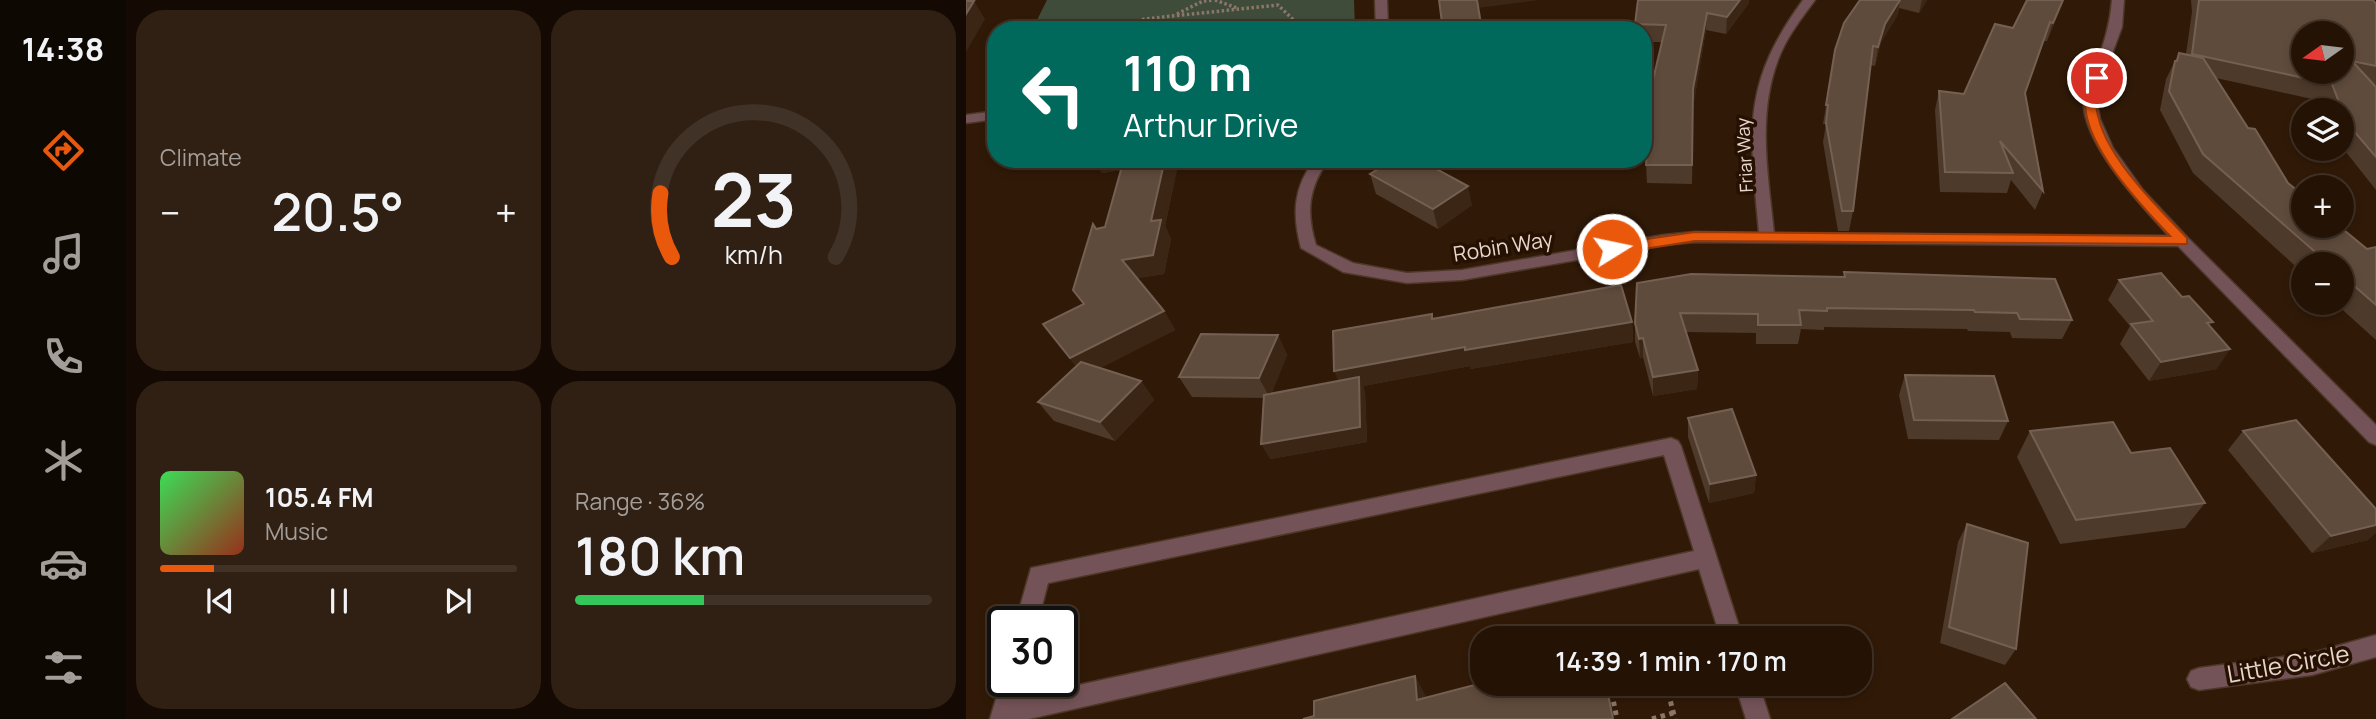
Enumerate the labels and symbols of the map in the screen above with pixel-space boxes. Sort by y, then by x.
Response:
north arrow [2291,21,2354,84]
pin [2067,48,2127,108]
street label: Friar Way [1730,117,1758,193]
position arrow [1575,212,1649,286]
street label: Robin Way [1451,224,1555,268]
speed limit sign: 30 [987,606,1078,697]
street label: Little Circle [2224,636,2352,690]

